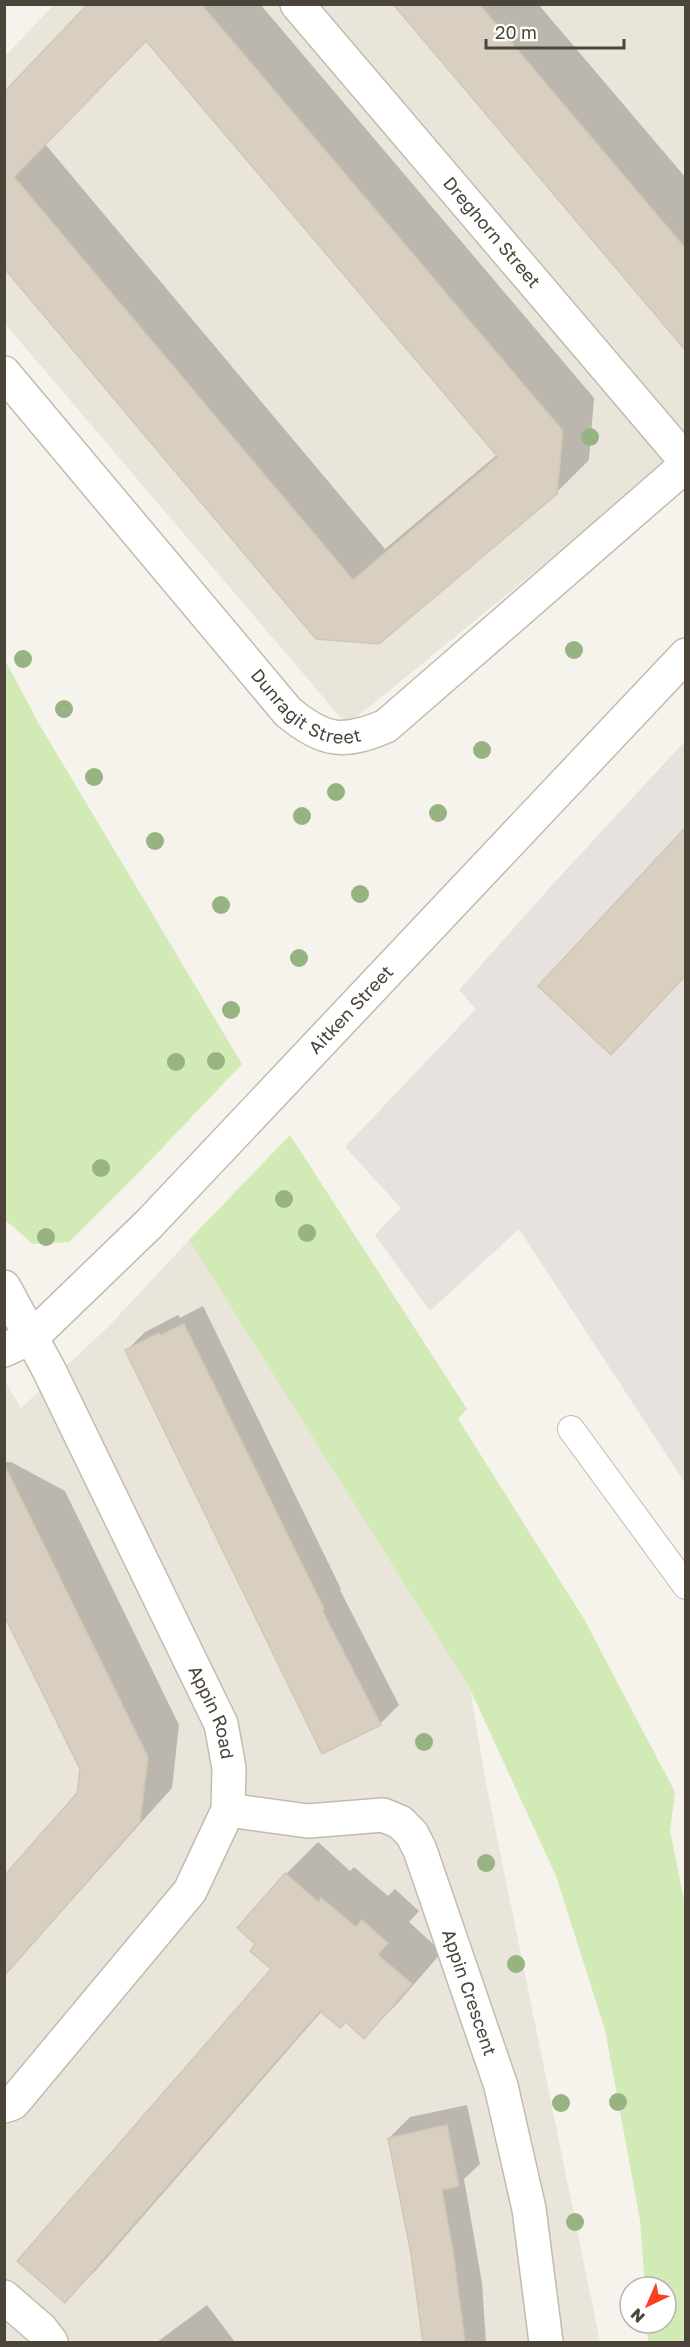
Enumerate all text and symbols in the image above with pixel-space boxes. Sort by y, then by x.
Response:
scale bar [486,12,624,50]
text: 20 m [495,21,537,43]
street label: Dreghorn Street [439,172,546,292]
street label: Dunragit Street [247,664,363,748]
street label: Aitken Street [304,960,397,1058]
street label: Appin Road [184,1662,239,1761]
street label: Appin Crescent [438,1926,502,2058]
north arrow [618,2275,678,2335]
text: N [626,2304,649,2327]

